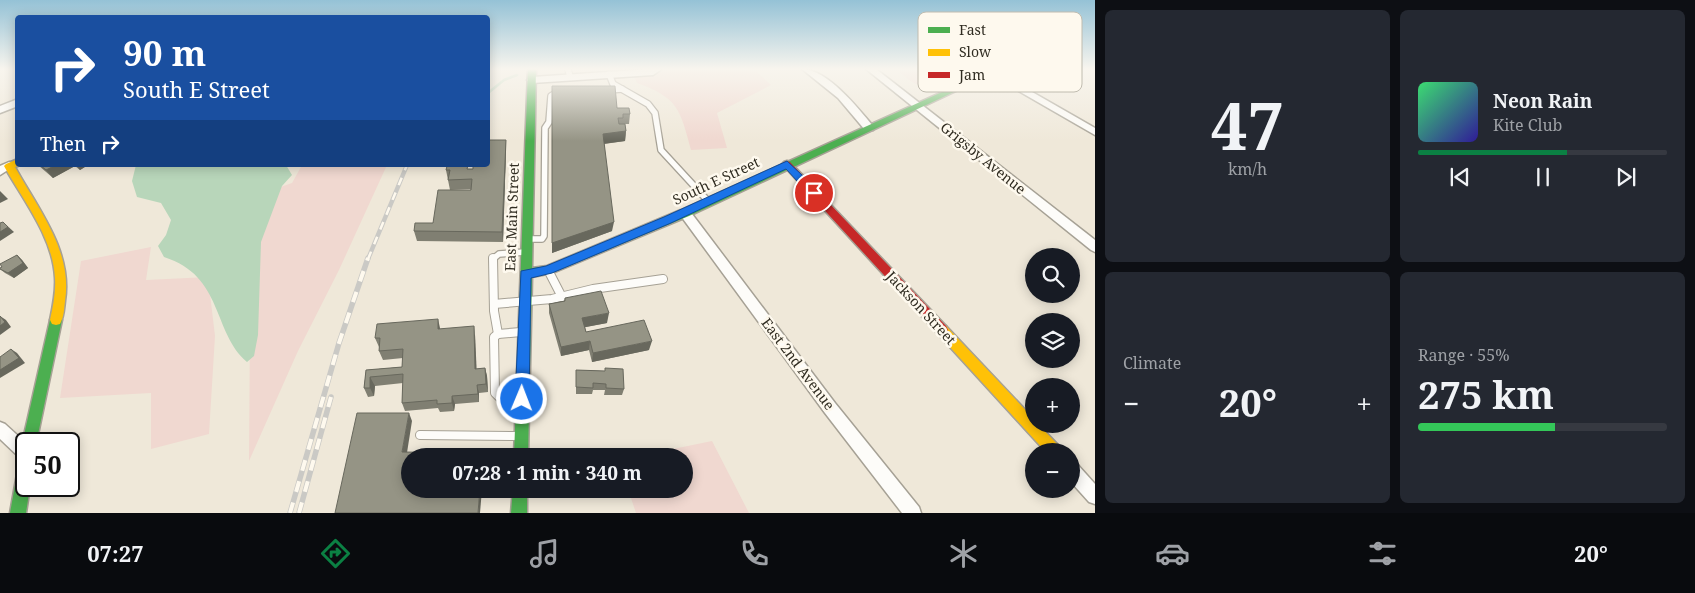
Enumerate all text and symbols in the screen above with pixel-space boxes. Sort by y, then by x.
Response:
legend [918,12,1082,92]
text: Fast [959,20,986,39]
text: 90 m [123,29,206,76]
icon: right [40,35,105,100]
text: Slow [959,42,992,61]
text: Jam [958,65,985,84]
text: South E Street [123,74,270,104]
text: 47 [1211,81,1284,169]
text: Neon Rain [1493,88,1592,114]
text: Kite Club [1493,114,1562,136]
street label: Grigsby Avenue [937,117,1030,198]
icon: right [96,130,124,158]
text: Then [40,131,86,157]
street label: South E Street [669,152,762,209]
text: km/h [1228,158,1267,180]
street label: East Main Street [500,162,523,272]
icon: previous [1446,163,1474,191]
icon: pause [1529,163,1557,191]
icon: next [1612,163,1640,191]
pin [793,172,835,214]
icon: arrive [800,179,828,207]
map controls [1025,248,1080,498]
button: search [1025,248,1080,303]
street label: Jackson Street [882,266,960,349]
button: layers [1025,313,1080,368]
street label: East 2nd Avenue [758,314,839,414]
text: Range · 55% [1418,344,1510,366]
text: Climate [1123,352,1181,374]
text: 275 km [1418,368,1554,420]
position arrow [495,372,547,424]
text: 20° [1219,376,1277,428]
button: + [1025,378,1080,433]
text: − [1123,384,1139,422]
text: + [1356,384,1372,422]
speed limit sign: 50 [15,432,80,497]
button: − [1025,443,1080,498]
text: 07:28 · 1 min · 340 m [452,460,642,486]
icon: directions [318,536,353,571]
icon: music [527,536,562,571]
icon: phone [737,536,772,571]
icon: climate [946,536,981,571]
icon: car [1155,536,1190,571]
icon: filters [1365,536,1400,571]
text: 07:27 [87,538,144,568]
text: 20° [1574,538,1608,568]

